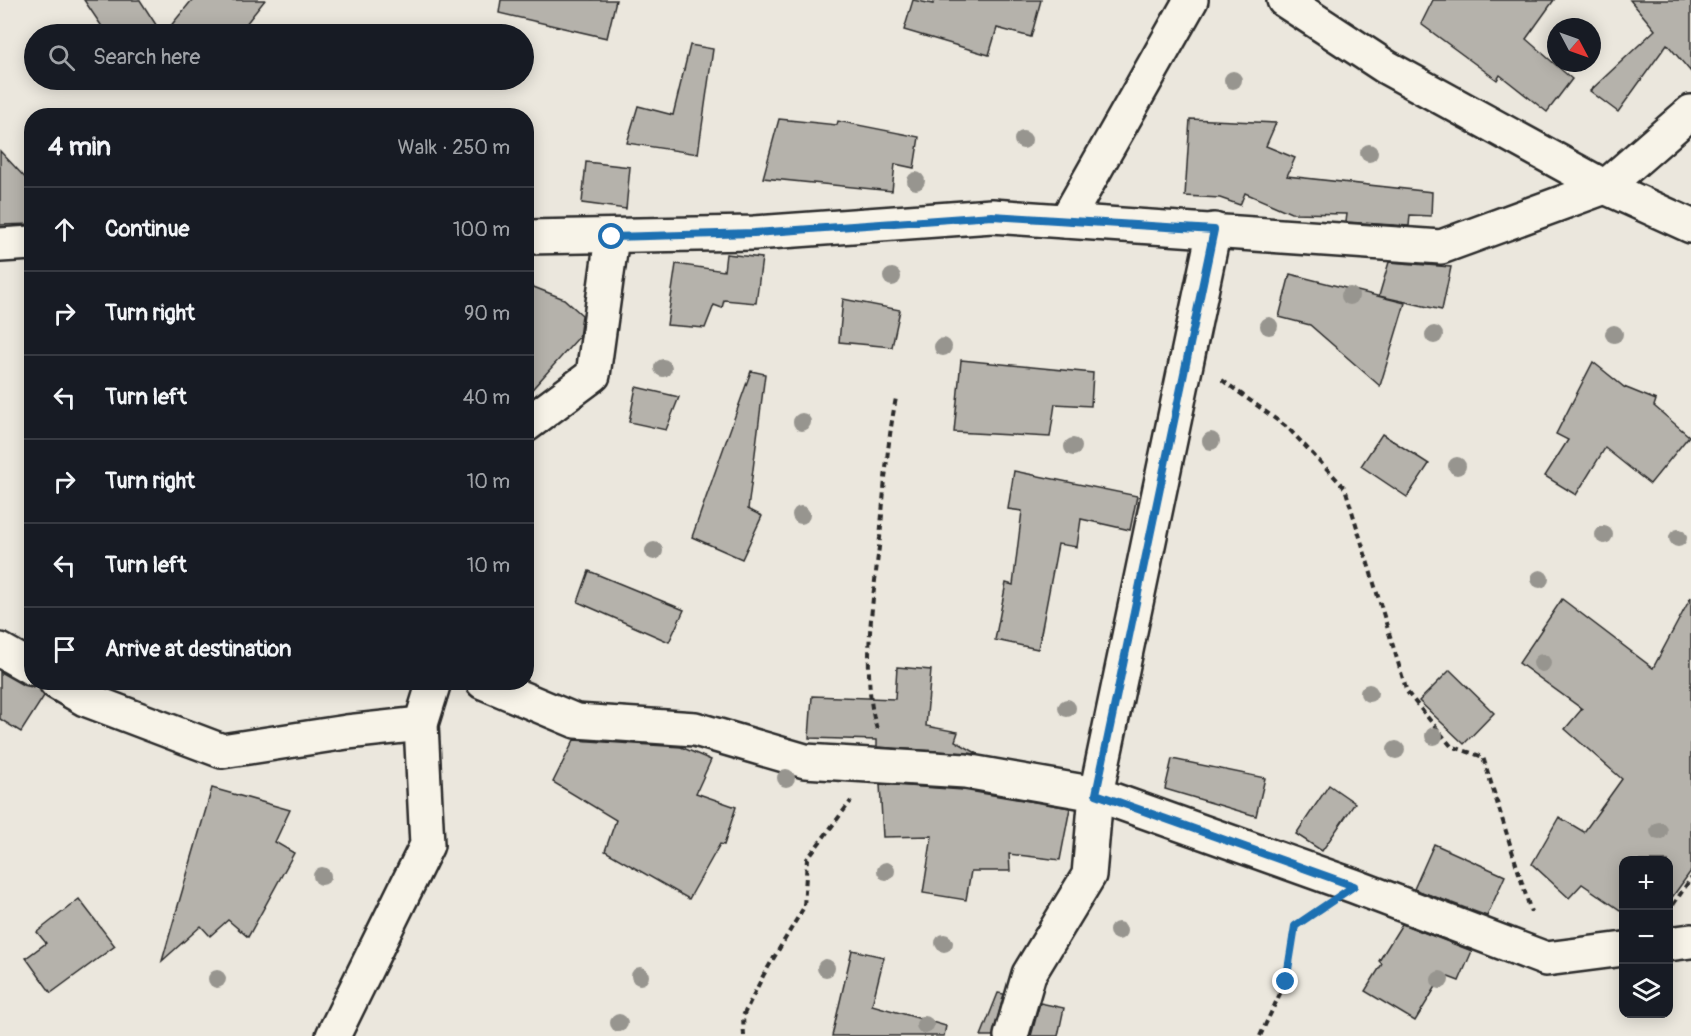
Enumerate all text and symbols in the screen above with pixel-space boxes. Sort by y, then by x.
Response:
north arrow [1547,18,1601,72]
search box [24,24,534,90]
icon: search [45,41,78,74]
text: Search here [93,43,200,71]
text: 4 min [48,131,111,163]
text: Walk · 250 m [398,135,510,160]
icon: ahead [48,213,81,246]
text: Continue [105,215,189,243]
text: 100 m [453,217,510,242]
route start [598,223,624,249]
icon: right [48,297,81,330]
text: Turn right [105,299,195,327]
text: 90 m [464,301,510,326]
icon: left [48,381,81,414]
text: Turn left [105,383,187,411]
text: 40 m [463,385,510,410]
icon: right [48,465,81,498]
text: Turn right [105,467,195,495]
text: 10 m [466,469,510,494]
icon: left [48,549,81,582]
text: Turn left [105,551,187,579]
text: 10 m [466,553,510,578]
icon: arrive [48,633,81,666]
text: Arrive at destination [105,635,291,663]
map controls [1619,856,1673,1018]
button: + [1619,856,1673,910]
button: − [1619,910,1673,964]
button: layers [1619,964,1673,1018]
route end [1272,968,1298,994]

